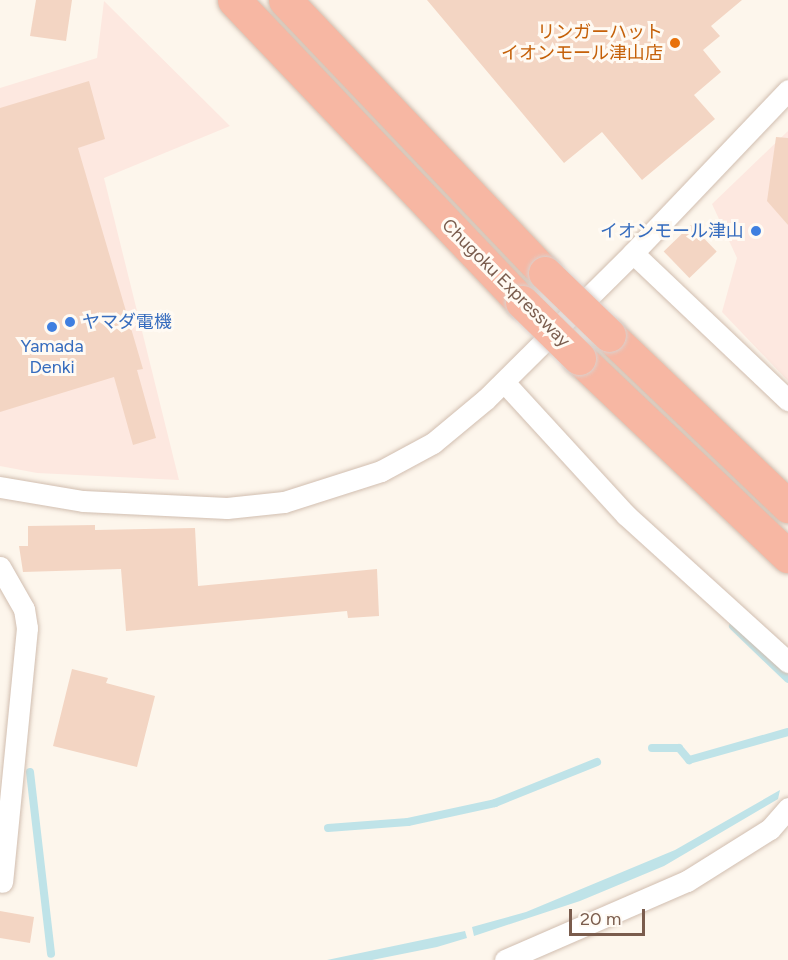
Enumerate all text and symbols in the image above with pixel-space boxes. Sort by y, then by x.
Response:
place label: リンガーハット イオンモール津山店 [501,22,663,64]
marker: リンガーハット イオンモール津山店 [668,36,682,50]
street label: Chugoku Expressway [437,214,575,352]
place label: イオンモール津山 [600,220,744,242]
marker: イオンモール津山 [749,224,763,238]
place label: ヤマダ電機 [82,311,172,333]
marker: ヤマダ電機 [63,315,77,329]
marker: Yamada Denki [45,320,59,334]
place label: Yamada Denki [20,336,84,378]
scale bar [572,897,648,935]
text: 20 m [580,908,621,930]

